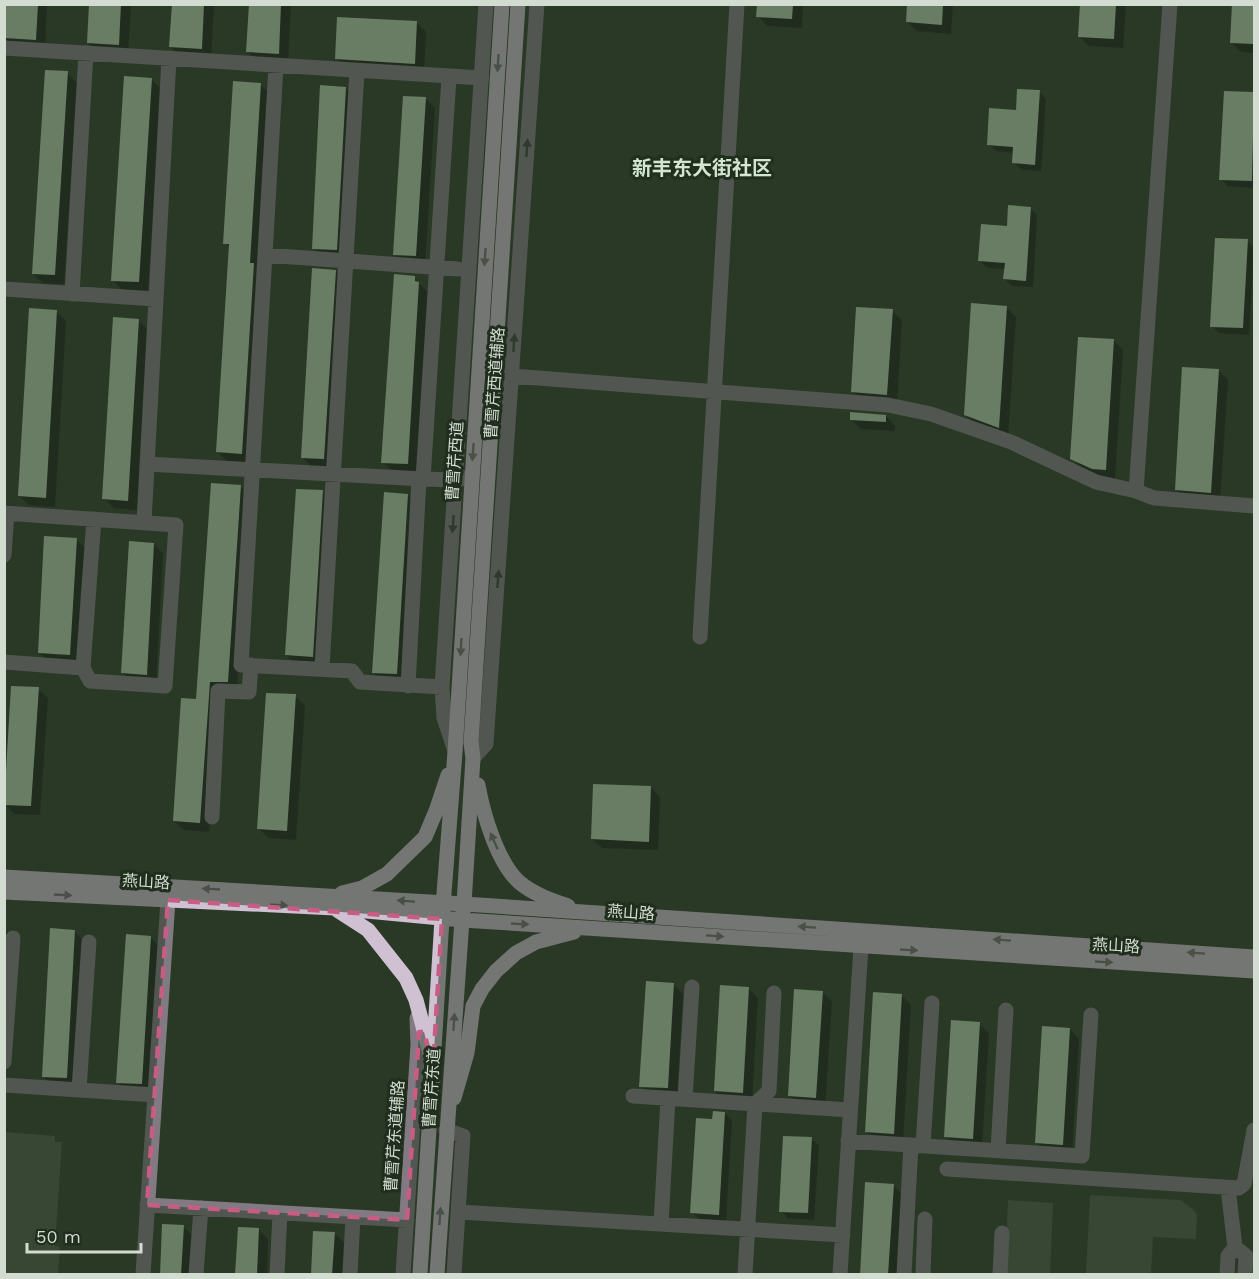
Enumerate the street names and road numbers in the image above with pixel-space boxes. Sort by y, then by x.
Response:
street label: 曹雪芹西道辅路 [481,327,508,440]
street label: 曹雪芹西道 [442,420,467,502]
street label: 燕山路 [122,871,170,892]
street label: 燕山路 [606,901,656,924]
street label: 燕山路 [1092,935,1140,956]
street label: 曹雪芹东道 [419,1047,444,1129]
street label: 曹雪芹东道辅路 [381,1080,408,1193]

